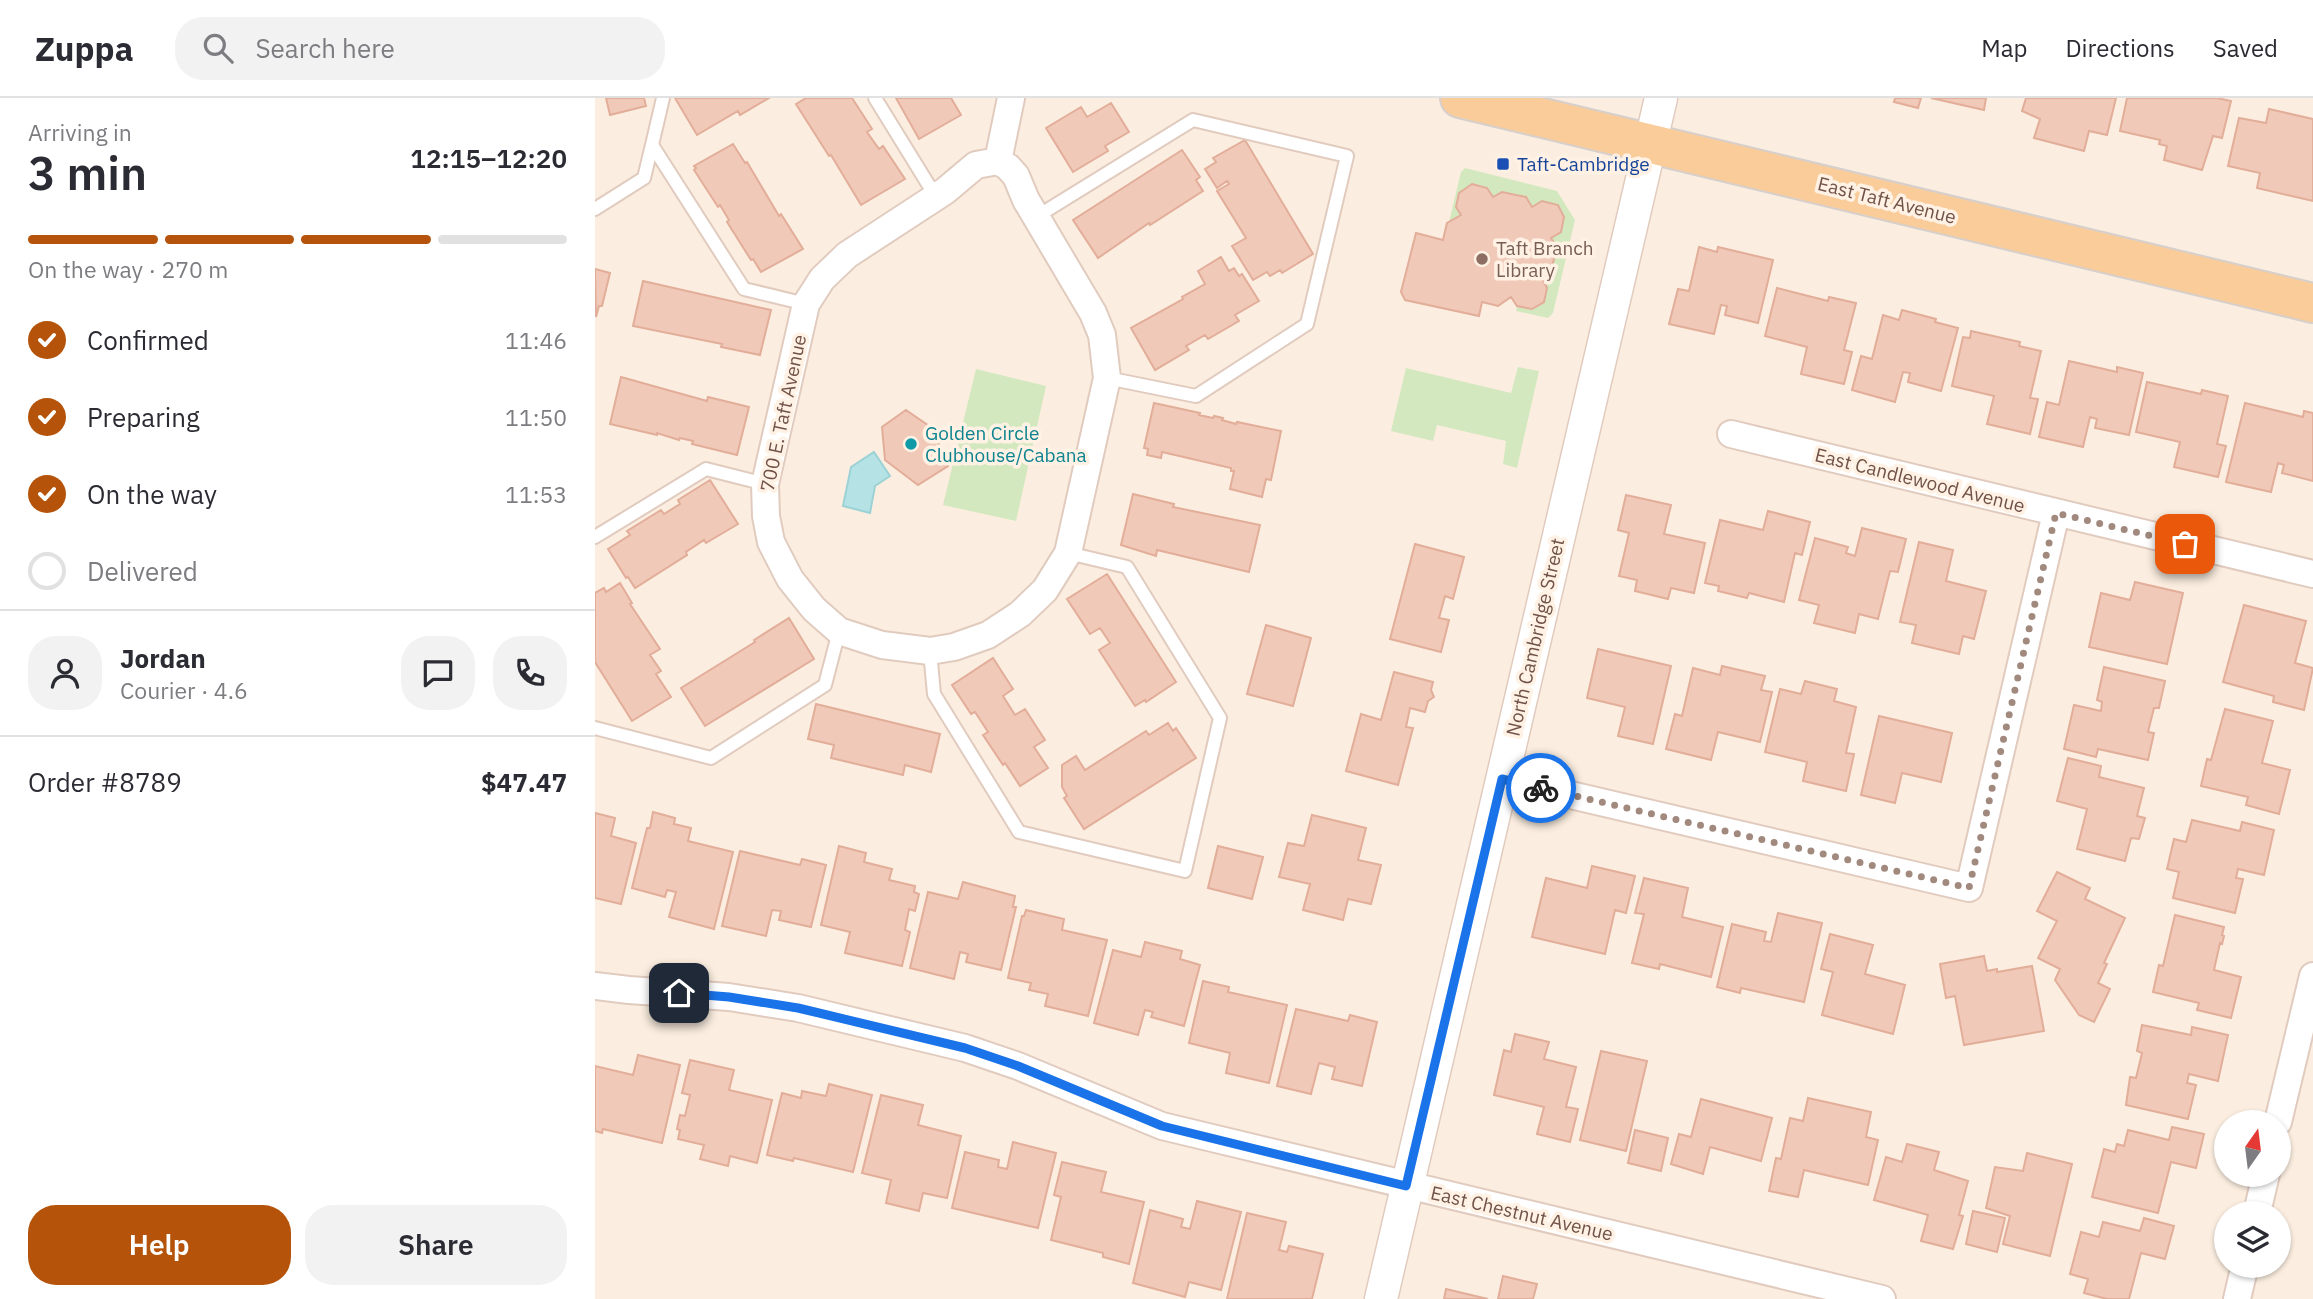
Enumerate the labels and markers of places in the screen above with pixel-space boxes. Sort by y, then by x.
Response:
place label: Taft-Cambridge [1517,152,1650,176]
marker: Taft-Cambridge [1495,156,1511,172]
place label: Taft Branch Library [1496,236,1594,282]
marker: Taft Branch Library [1474,251,1490,267]
place label: Golden Circle Clubhouse/Cabana [925,421,1087,467]
marker: Golden Circle Clubhouse/Cabana [903,436,919,452]
pin [2155,514,2215,574]
pin [649,963,709,1023]

